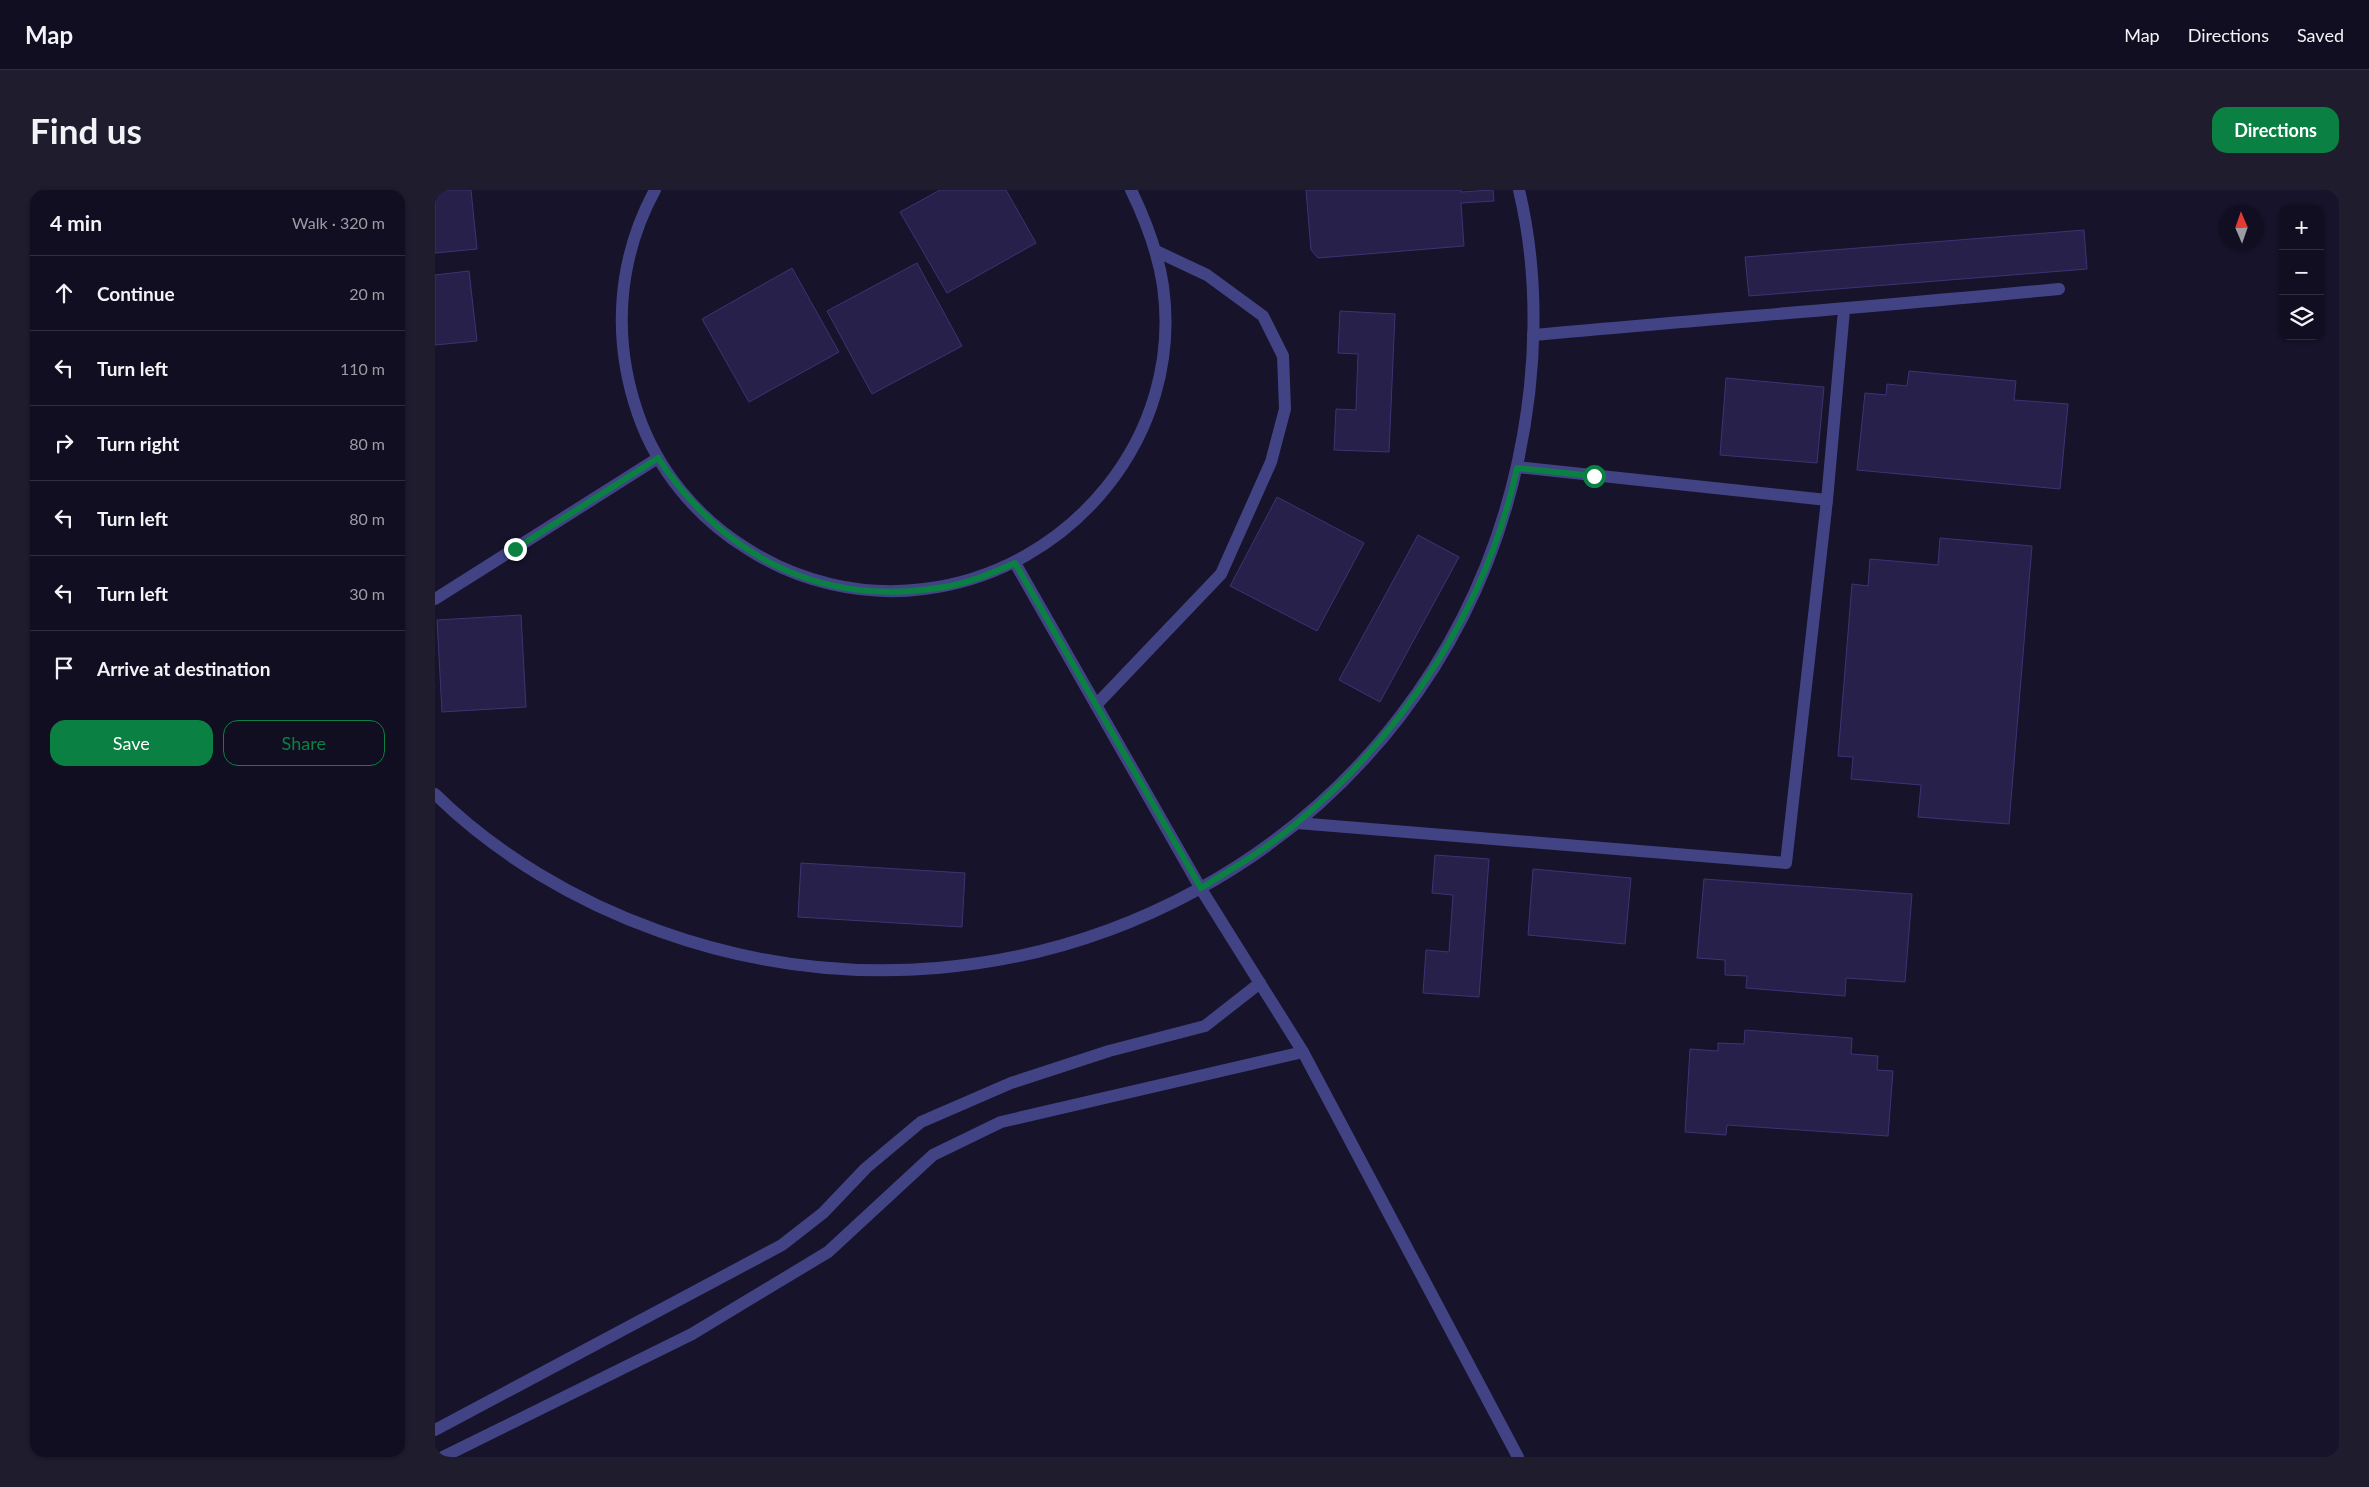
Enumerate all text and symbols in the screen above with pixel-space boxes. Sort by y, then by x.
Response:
text: Map [25,20,73,49]
text: Map [2124,24,2160,46]
text: Directions [2188,24,2269,46]
text: Saved [2297,24,2344,46]
button: Directions [2212,107,2339,153]
text: Find us [30,109,142,151]
north arrow [2219,205,2264,250]
map controls [2279,205,2324,340]
button: + [2279,205,2324,250]
text: 4 min [50,210,102,235]
text: Walk · 320 m [292,213,385,232]
button: − [2279,250,2324,295]
icon: ahead [50,279,78,307]
text: Continue [97,282,175,305]
text: 20 m [349,284,385,303]
button: layers [2279,295,2324,340]
icon: left [50,354,78,382]
text: Turn left [97,357,168,380]
text: 110 m [340,359,385,378]
icon: right [50,429,78,457]
text: Turn right [97,432,179,455]
text: 80 m [349,434,385,453]
route start [1583,465,1606,488]
icon: left [50,504,78,532]
text: Turn left [97,507,168,530]
text: 80 m [349,509,385,528]
route end [504,538,527,561]
icon: left [50,579,78,607]
text: Turn left [97,582,168,605]
text: 30 m [349,584,385,603]
icon: arrive [50,654,78,682]
text: Arrive at destination [97,657,270,680]
button: Save [50,720,213,766]
button: Share [223,720,385,766]

